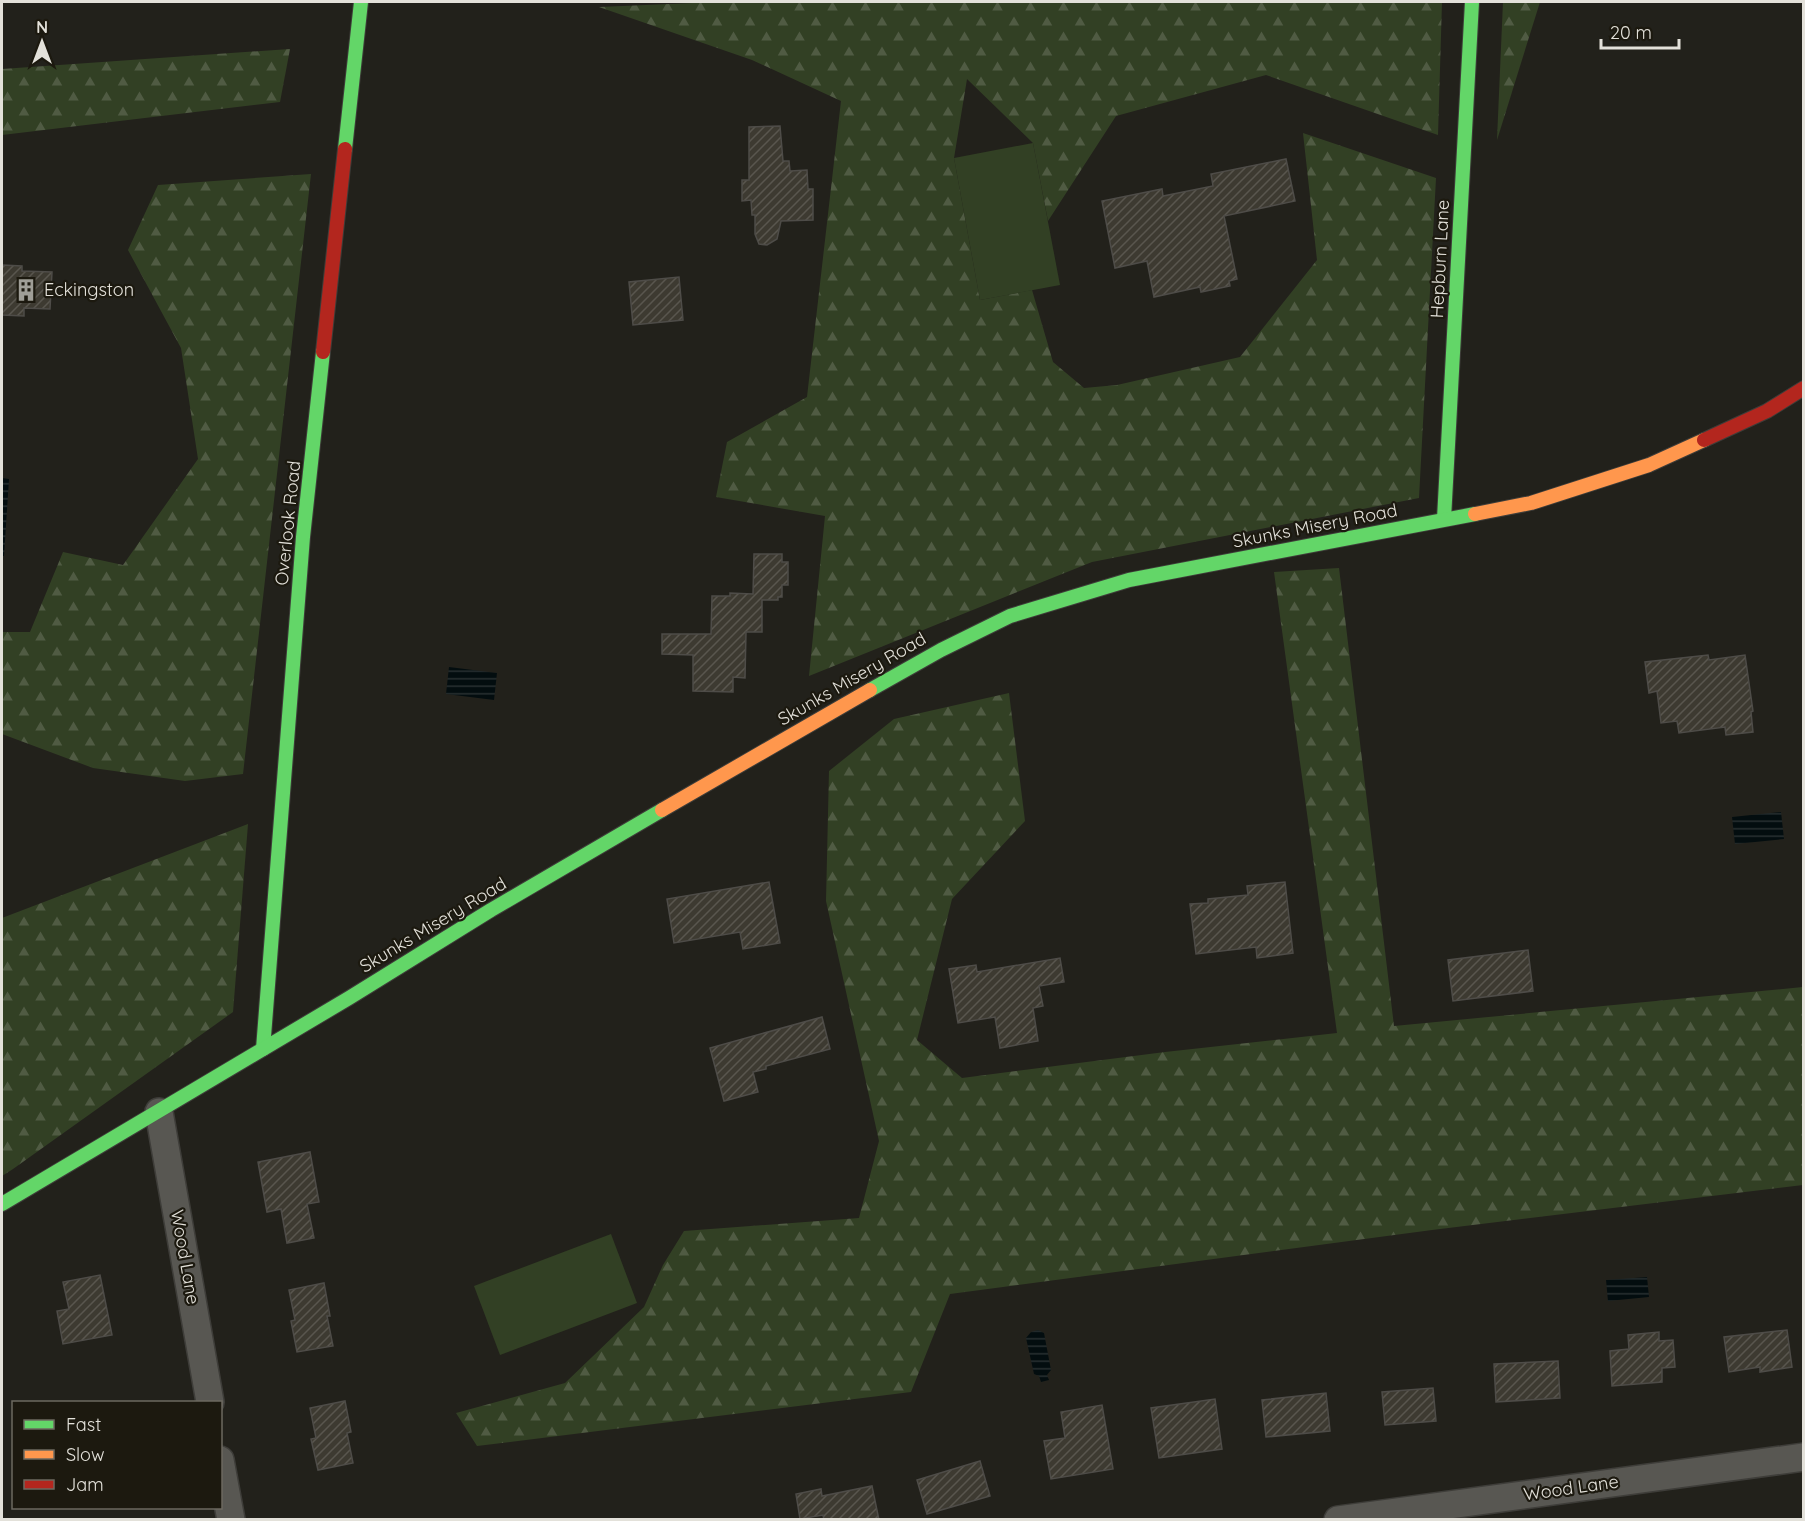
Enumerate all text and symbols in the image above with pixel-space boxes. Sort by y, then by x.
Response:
north arrow [12,12,72,72]
scale bar [1601,12,1679,50]
text: N [36,17,48,37]
text: 20 m [1610,21,1652,44]
street label: Hepburn Lane [1425,199,1454,319]
building icon: Eckingston [13,277,39,303]
place label: Eckingston [44,278,134,301]
street label: Overlook Road [270,459,305,586]
street label: Skunks Misery Road [1231,498,1399,553]
street label: Skunks Misery Road [774,627,930,730]
street label: Skunks Misery Road [355,872,510,978]
street label: Wood Lane [166,1208,205,1306]
legend [12,1401,222,1509]
text: Fast [66,1413,101,1436]
text: Slow [66,1443,104,1466]
street label: Wood Lane [1522,1469,1620,1506]
text: Jam [66,1473,104,1496]

